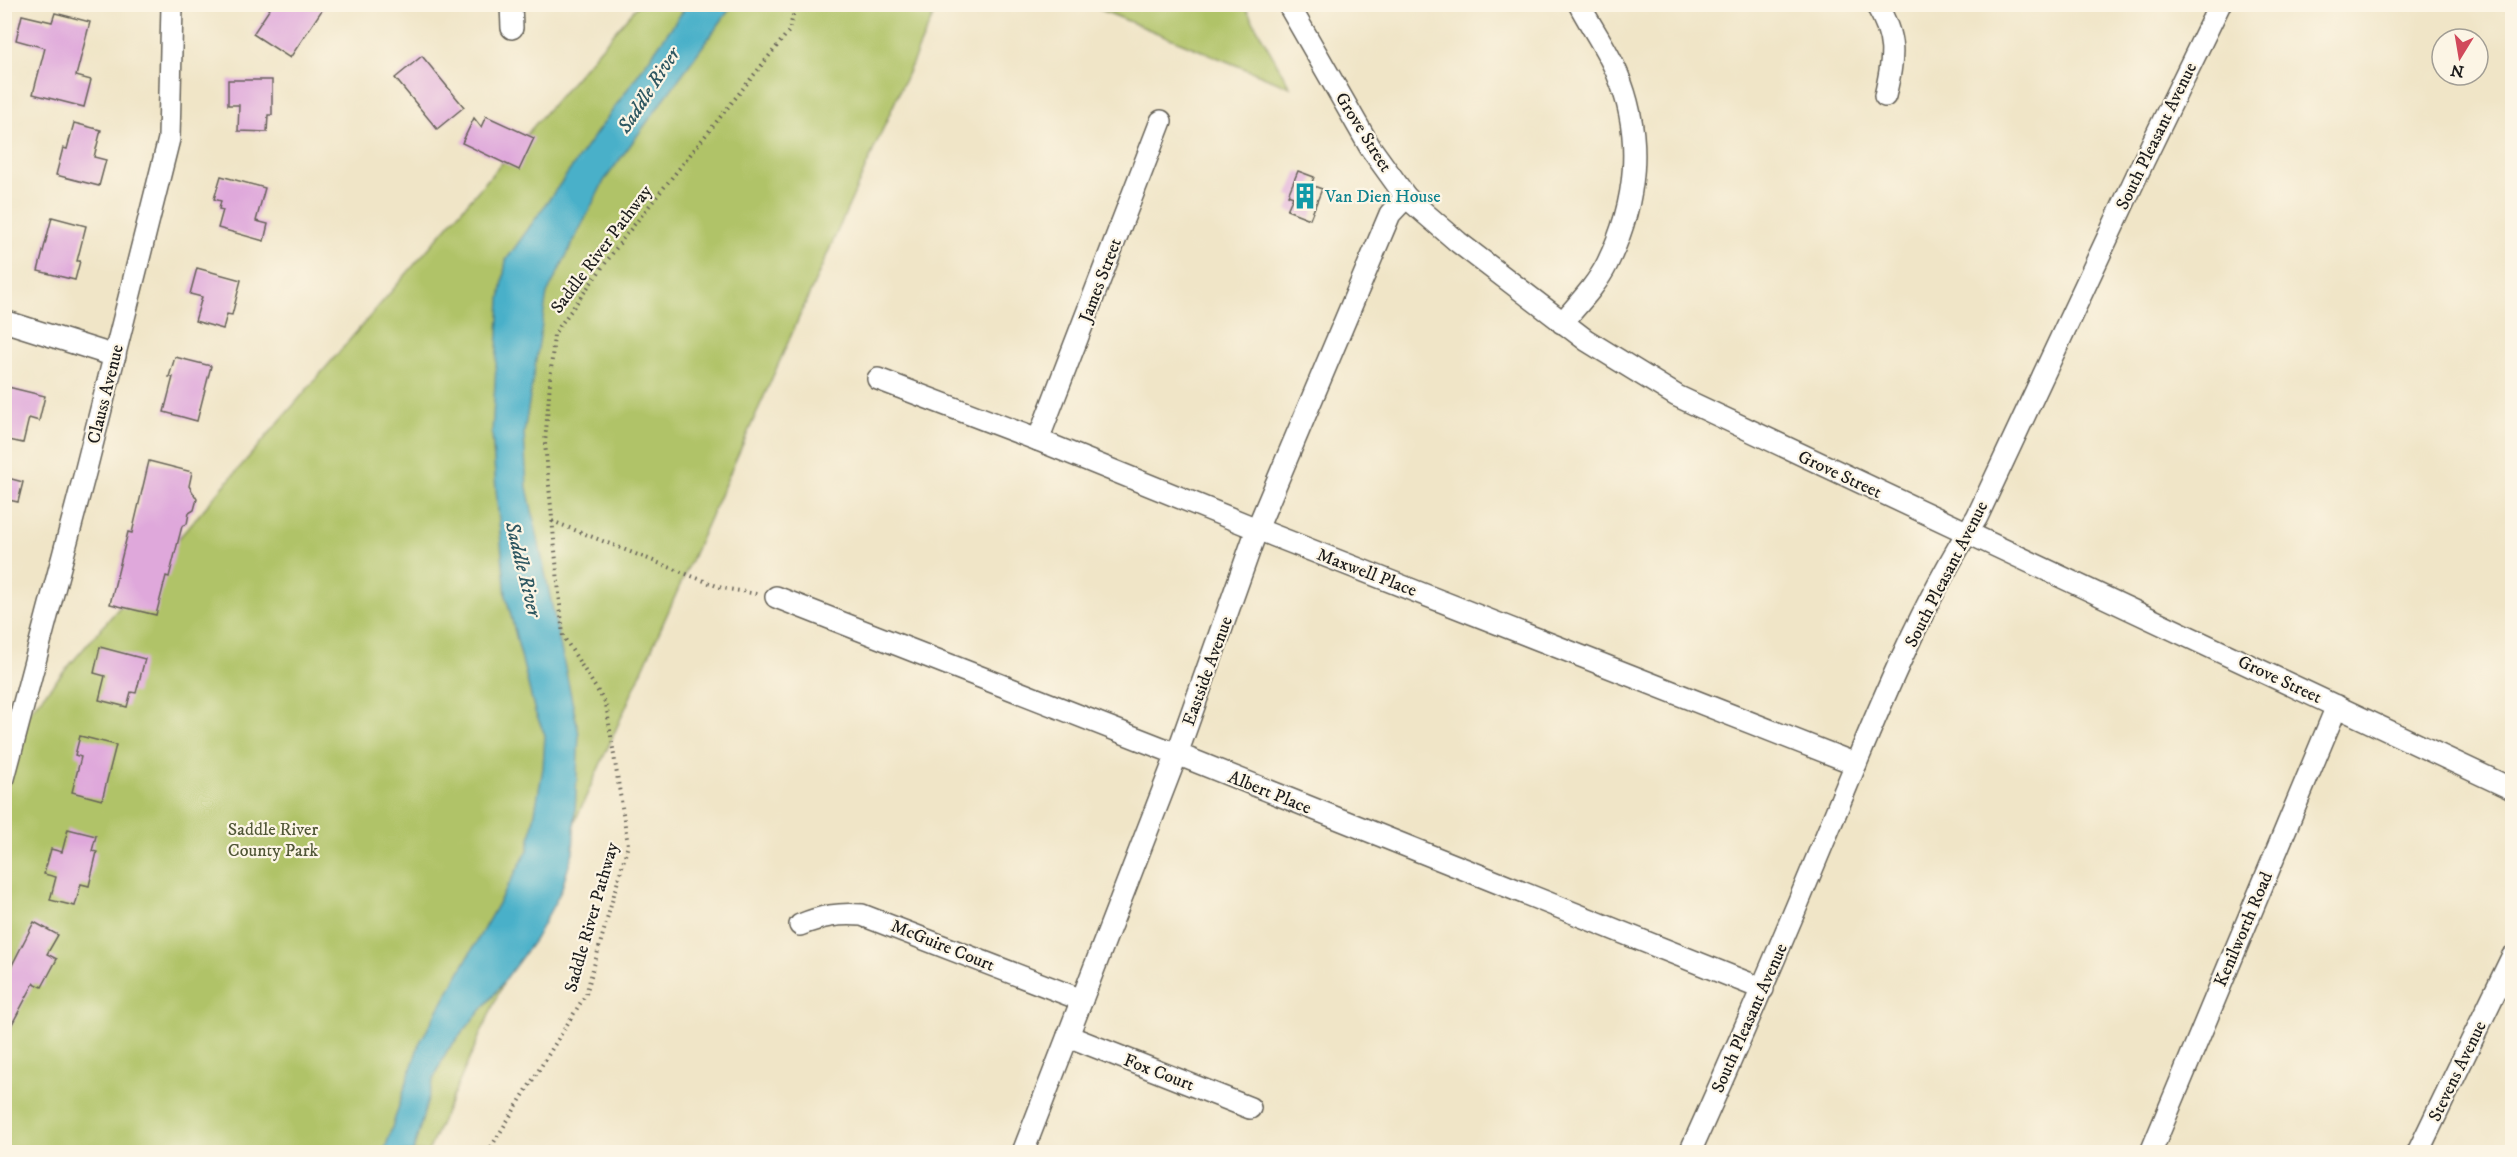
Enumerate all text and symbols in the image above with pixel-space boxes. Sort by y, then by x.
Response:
north arrow [2430,27,2490,87]
water label: Saddle River [612,42,687,139]
street label: South Pleasant Avenue [2112,59,2202,214]
text: N [2449,60,2466,82]
street label: Grove Street [1330,89,1396,177]
street label: Saddle River Pathway [546,181,657,318]
building icon: Van Dien House [1290,181,1320,211]
place label: Van Dien House [1324,186,1441,208]
street label: James Street [1074,235,1127,327]
street label: Clauss Avenue [83,342,129,446]
street label: Grove Street [1794,446,1885,504]
street label: South Pleasant Avenue [1900,498,1993,651]
water label: Saddle River [498,518,547,621]
street label: Maxwell Place [1314,544,1420,602]
street label: Eastside Avenue [1178,614,1238,729]
street label: Grove Street [2234,651,2325,709]
street label: Albert Place [1225,766,1314,820]
park label: Saddle River County Park [228,819,318,862]
street label: Saddle River Pathway [560,839,624,995]
street label: Kenilworth Road [2210,869,2278,990]
street label: McGuire Court [888,915,998,977]
street label: South Pleasant Avenue [1707,940,1793,1097]
street label: Stevens Avenue [2424,1018,2492,1125]
street label: Fox Court [1120,1049,1197,1097]

